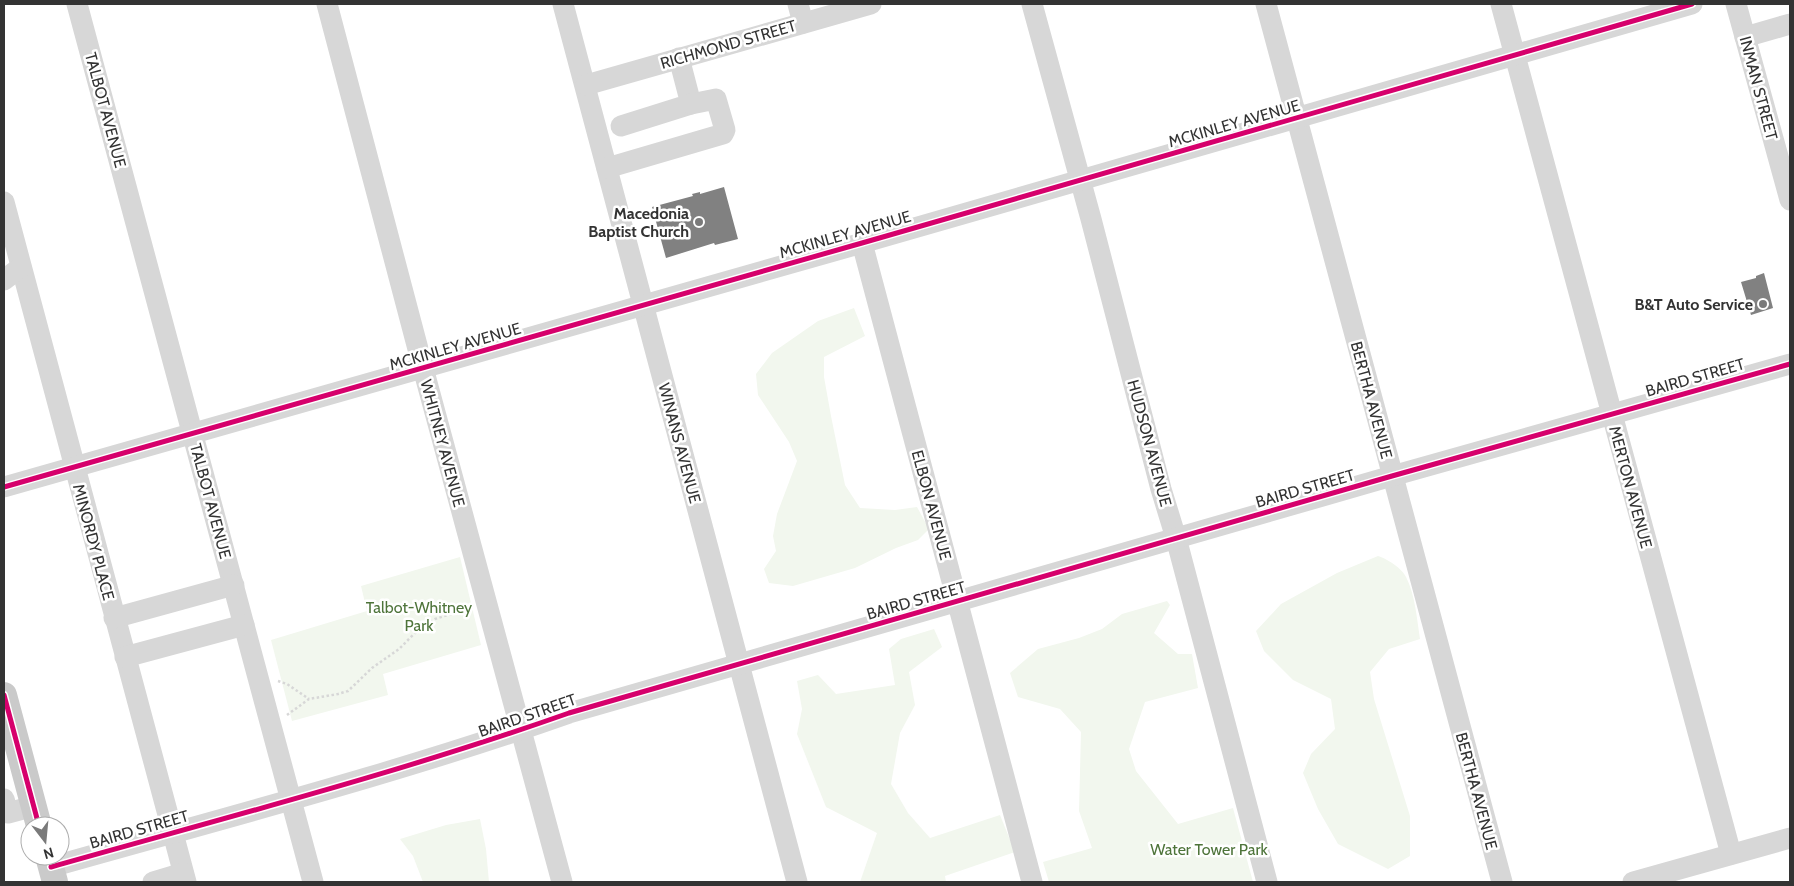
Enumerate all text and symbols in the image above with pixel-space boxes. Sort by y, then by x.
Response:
street label: RICHMOND STREET [658,16,799,73]
street label: INMAN STREET [1736,34,1782,143]
street label: TALBOT AVENUE [81,50,130,170]
street label: MCKINLEY AVENUE [1166,96,1302,151]
place label: Macedonia Baptist Church [588,204,689,241]
street label: MCKINLEY AVENUE [777,207,913,262]
marker: Macedonia Baptist Church [693,216,705,228]
place label: B&T Auto Service [1635,295,1753,314]
marker: B&T Auto Service [1757,298,1769,310]
street label: MCKINLEY AVENUE [387,319,523,374]
street label: BERTHA AVENUE [1347,339,1396,461]
street label: BAIRD STREET [1643,354,1747,401]
street label: WHITNEY AVENUE [416,377,469,509]
street label: HUDSON AVENUE [1123,378,1176,509]
street label: WINANS AVENUE [654,381,705,506]
street label: MERTON AVENUE [1605,424,1656,551]
street label: TALBOT AVENUE [186,441,235,561]
street label: ELBON AVENUE [908,448,955,562]
street label: BAIRD STREET [1253,465,1357,512]
street label: MINORDY PLACE [69,482,118,602]
street label: BAIRD STREET [864,577,968,624]
park label: Talbot-Whitney Park [366,598,472,635]
street label: BAIRD STREET [476,690,579,741]
street label: BERTHA AVENUE [1452,730,1501,852]
street label: BAIRD STREET [87,806,191,853]
north arrow [20,816,70,866]
park label: Water Tower Park [1150,840,1269,859]
text: N [41,843,56,864]

